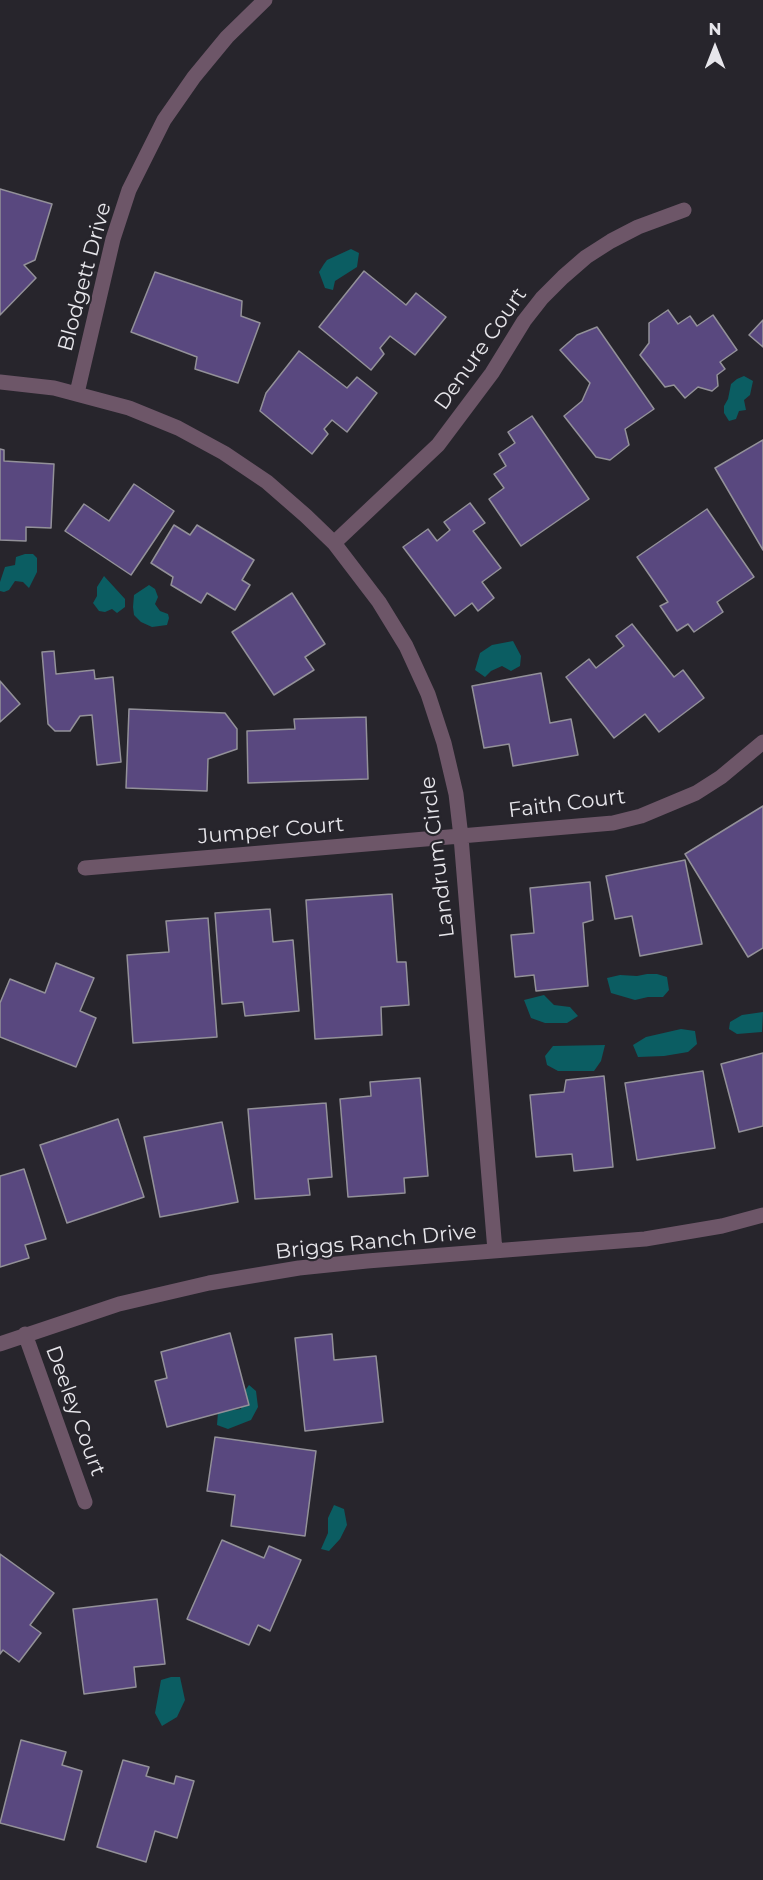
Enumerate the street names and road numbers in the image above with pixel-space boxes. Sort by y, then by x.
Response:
street label: Blodgett Drive [53,200,117,354]
street label: Denure Court [429,283,533,415]
street label: Landrum Circle [416,775,460,939]
street label: Faith Court [507,784,627,824]
street label: Jumper Court [197,812,345,850]
street label: Briggs Ranch Drive [274,1219,478,1265]
street label: Deeley Court [40,1342,110,1480]

